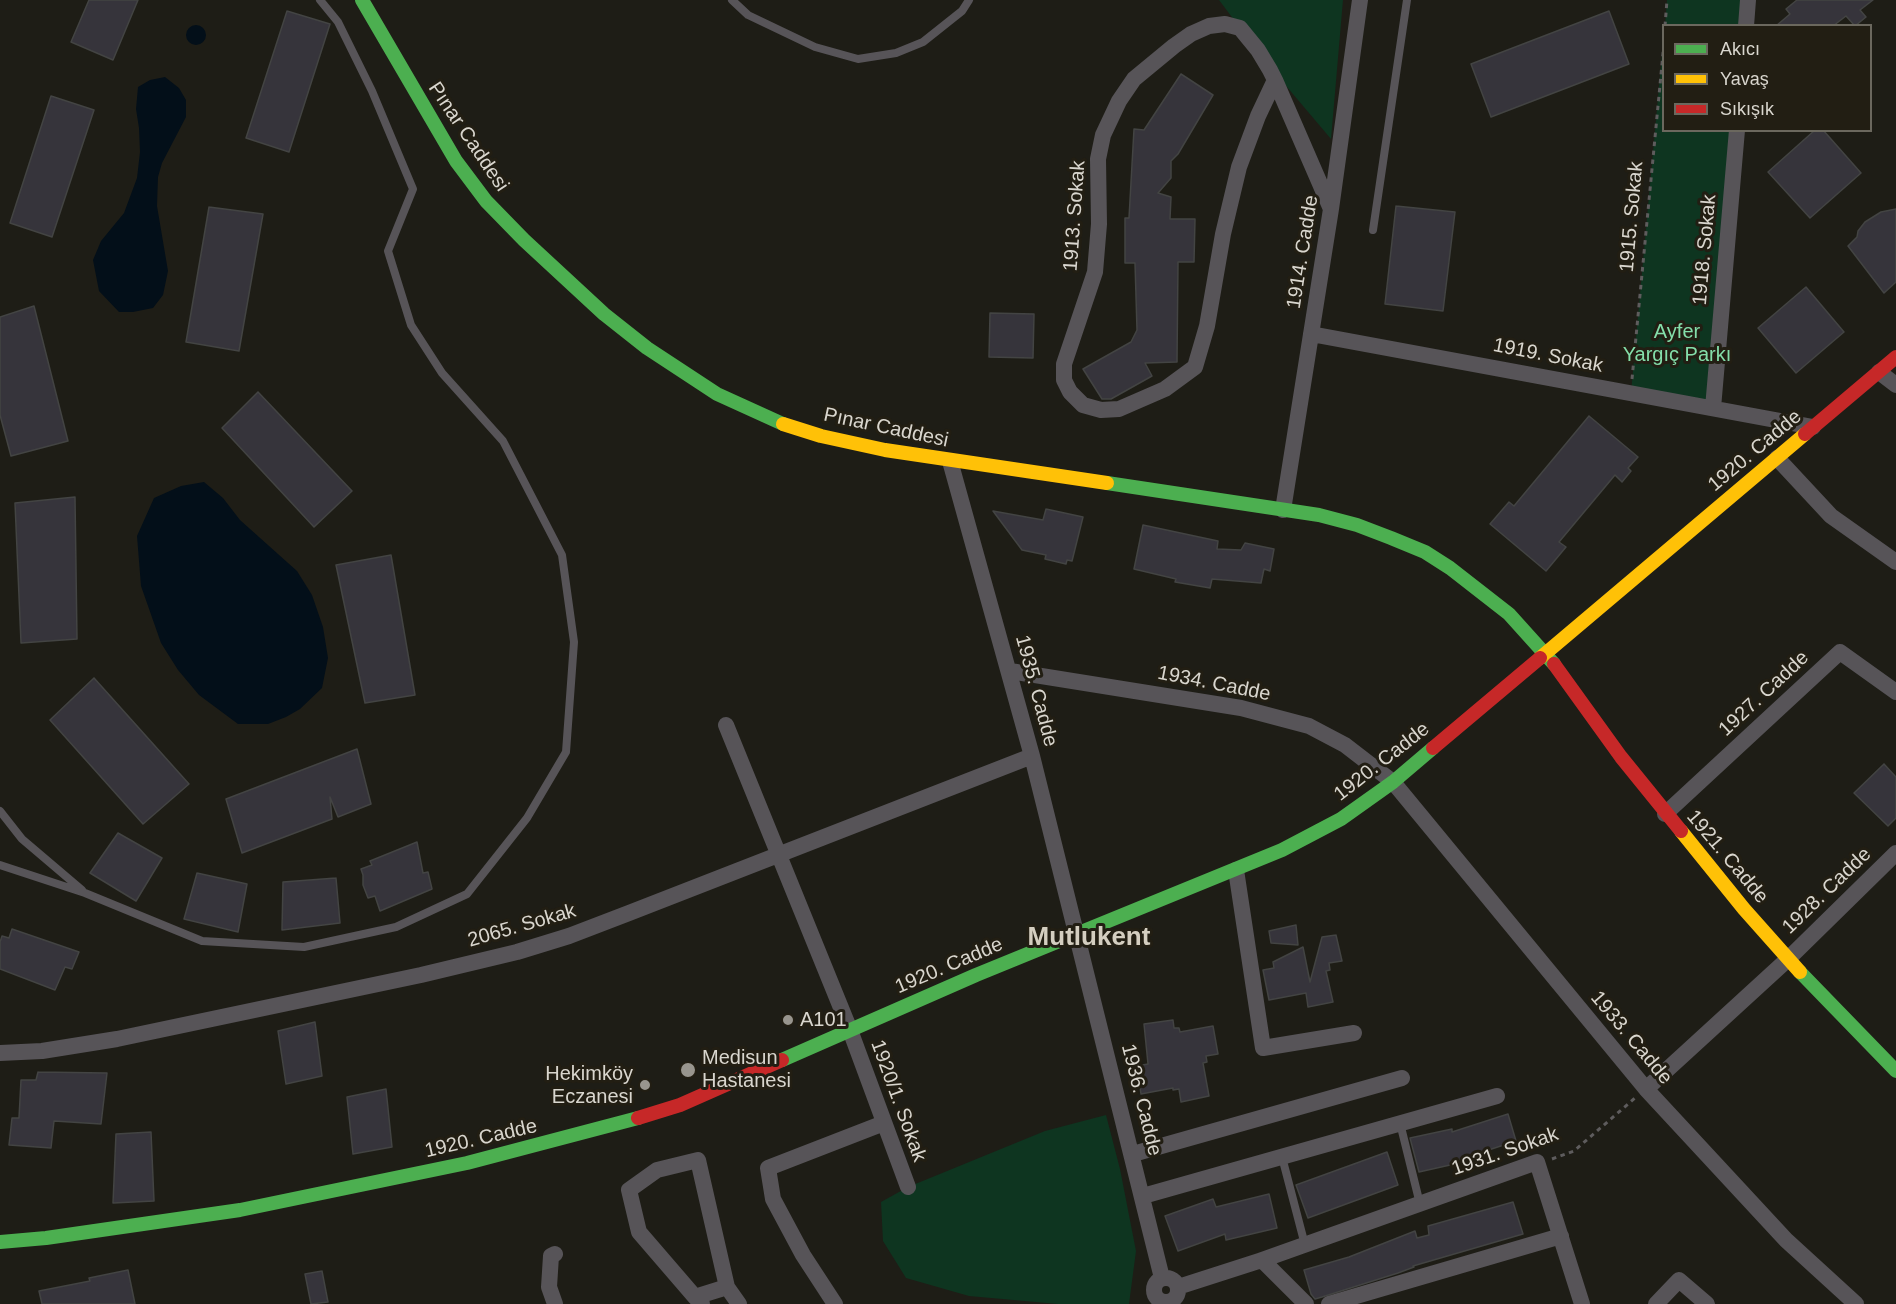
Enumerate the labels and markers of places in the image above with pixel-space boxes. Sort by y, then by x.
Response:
place label: A101 [800,1008,847,1032]
marker: A101 [781,1013,795,1027]
place label: Medisun Hastanesi [702,1046,791,1093]
marker: Medisun Hastanesi [679,1061,697,1079]
place label: Hekimköy Eczanesi [545,1062,633,1109]
marker: Hekimköy Eczanesi [638,1078,652,1092]

